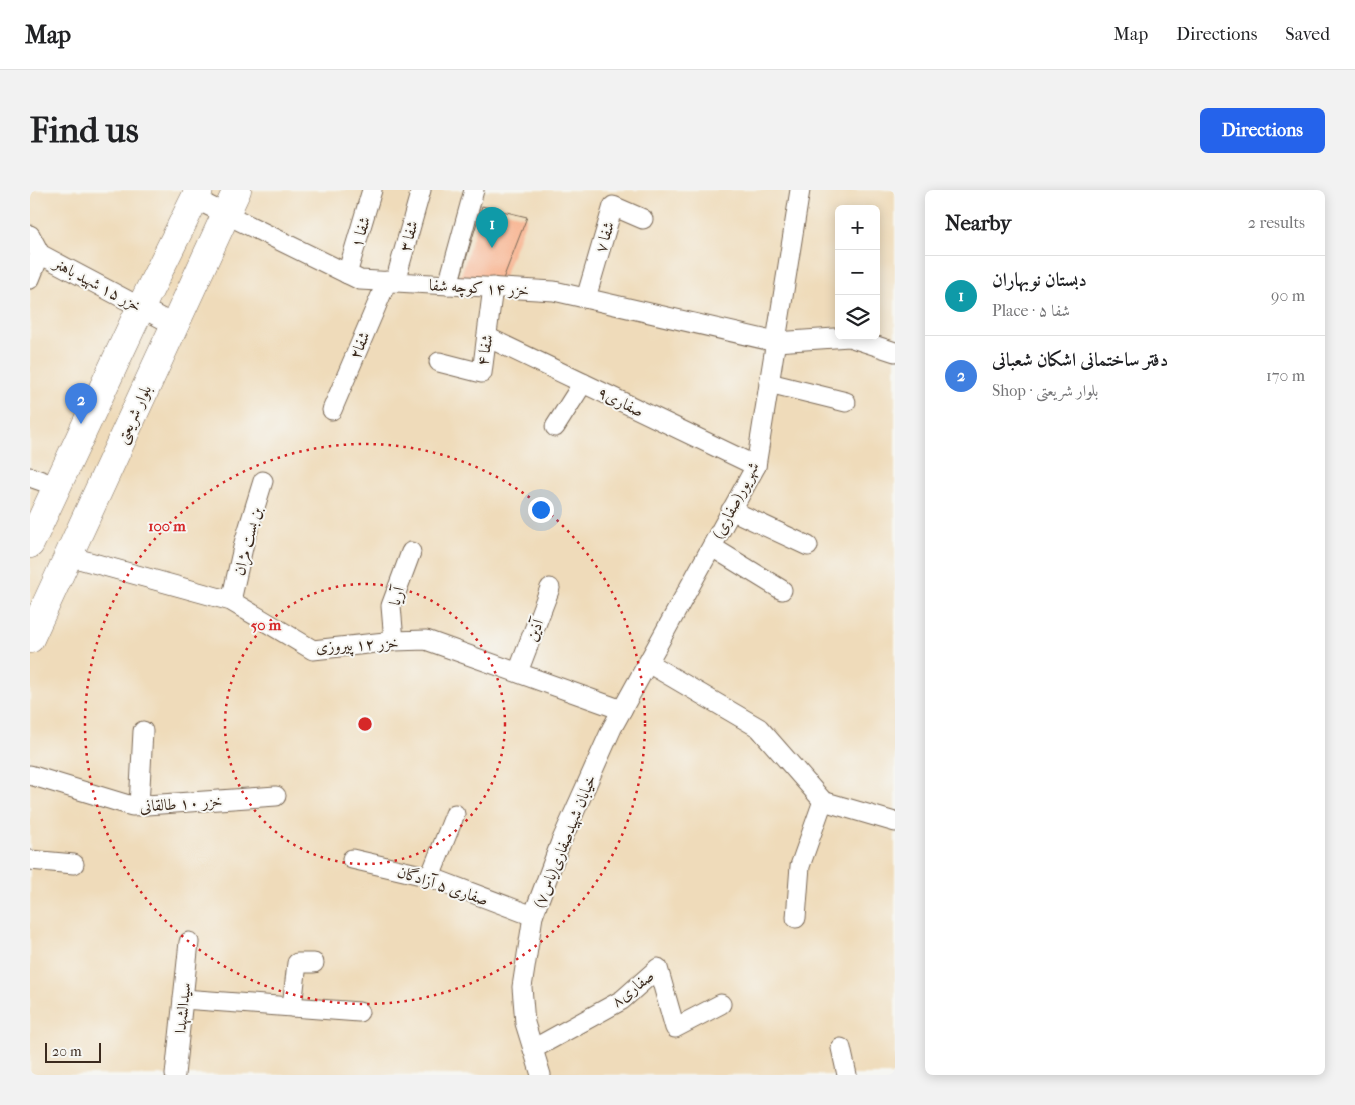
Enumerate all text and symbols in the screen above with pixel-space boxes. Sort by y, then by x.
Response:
text: Map [25,21,71,49]
text: Map [1114,24,1148,45]
text: Directions [1176,24,1257,45]
text: Saved [1285,24,1330,45]
button: Directions [1200,108,1325,153]
text: Find us [30,110,139,151]
map controls [835,205,880,340]
button: + [835,205,880,250]
pin: 1 [476,207,508,248]
text: Nearby [945,211,1011,235]
text: 2 results [1248,213,1305,232]
street label: شفا ۱ [347,214,374,250]
street label: شفا ۳ [395,218,422,254]
street label: شفا ۷ [591,219,618,255]
button: − [835,250,880,295]
street label: خزر ۱۵ شهید باهنر [48,252,145,316]
text: دبستان نوبهاران [992,269,1087,291]
street label: خزر ۱۴ کوچه شفا [428,275,529,302]
text: 1 [958,286,964,305]
text: 90 m [1271,286,1305,305]
button: layers [835,295,880,340]
text: Place · شفا ۵ [992,301,1070,320]
street label: شفا۲ [345,329,374,362]
street label: شفا ۴ [472,333,497,367]
text: دفتر ساختمانی اشکان شعبانی [992,349,1168,371]
text: 2 [957,366,965,385]
text: 170 m [1266,366,1305,385]
text: Shop · بلوار شریعتی [992,381,1098,400]
street label: بلوار شریعتی [112,382,157,447]
street label: صفاری۹ [595,382,647,421]
pin: 2 [65,383,97,424]
street label: شهریور(صفاری) [708,459,764,542]
your location [528,497,554,523]
street label: بن بست مژان [229,505,268,578]
text: 100 m [148,517,186,535]
street label: آریا [385,583,410,608]
street label: آذین [522,615,548,644]
text: 50 m [251,616,282,634]
street label: خزر ۱۲ پیروزی [315,633,399,658]
centre of rings [356,715,374,733]
street label: خیابان شهیدصفاری(یاس۷) [529,772,601,911]
street label: خزر ۱۰ طالقانی [139,791,223,817]
street label: صفاری ۵ آزادگان [395,862,491,909]
street label: صفاری۸ [607,966,657,1011]
street label: سیدالشهدا [170,982,196,1035]
scale bar [45,1040,101,1063]
text: 20 m [52,1043,82,1060]

